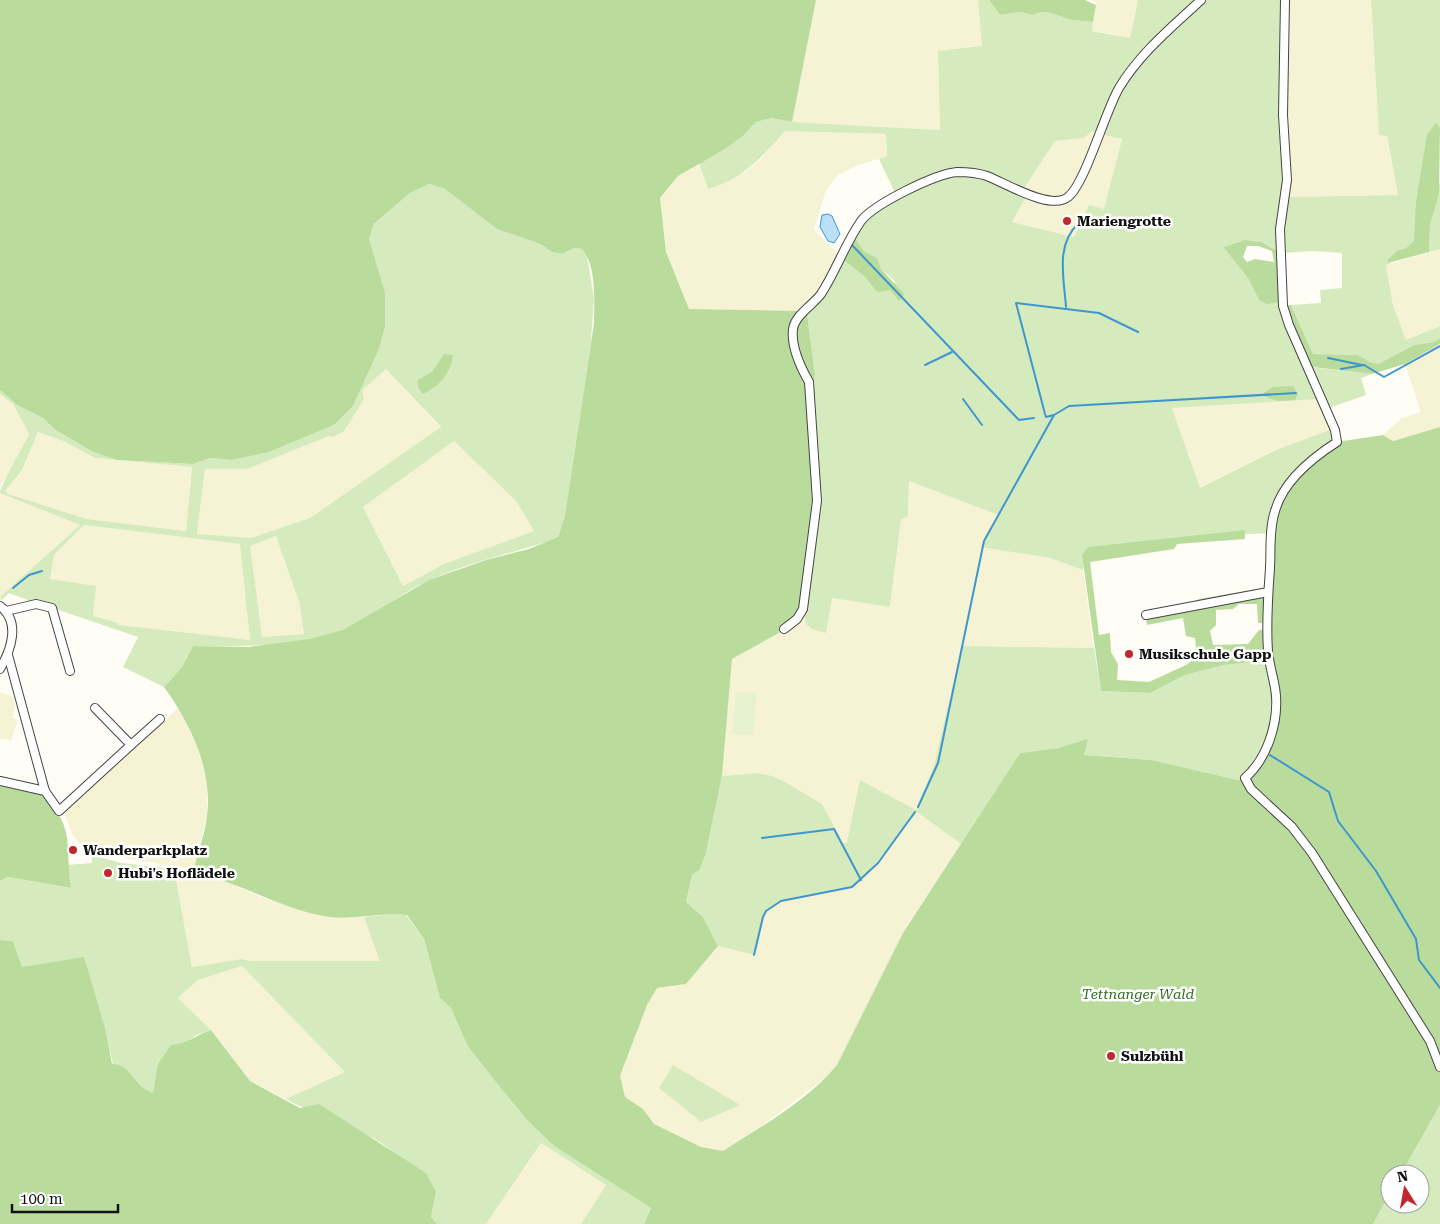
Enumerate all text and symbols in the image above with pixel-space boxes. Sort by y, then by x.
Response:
place label: Mariengrotte [1077,213,1171,229]
marker: Mariengrotte [1061,215,1073,227]
place label: Musikschule Gapp [1139,646,1271,662]
marker: Musikschule Gapp [1123,648,1135,660]
place label: Wanderparkplatz [83,842,207,858]
marker: Wanderparkplatz [67,844,79,856]
place label: Hubi's Hoflädele [118,865,235,881]
marker: Hubi's Hoflädele [102,867,114,879]
park label: Tettnanger Wald [1082,986,1194,1002]
place label: Sulzbühl [1121,1048,1184,1064]
marker: Sulzbühl [1105,1050,1117,1062]
north arrow [1380,1164,1430,1214]
text: N [1396,1167,1410,1185]
scale bar [12,1182,119,1214]
text: 100 m [20,1190,63,1208]

